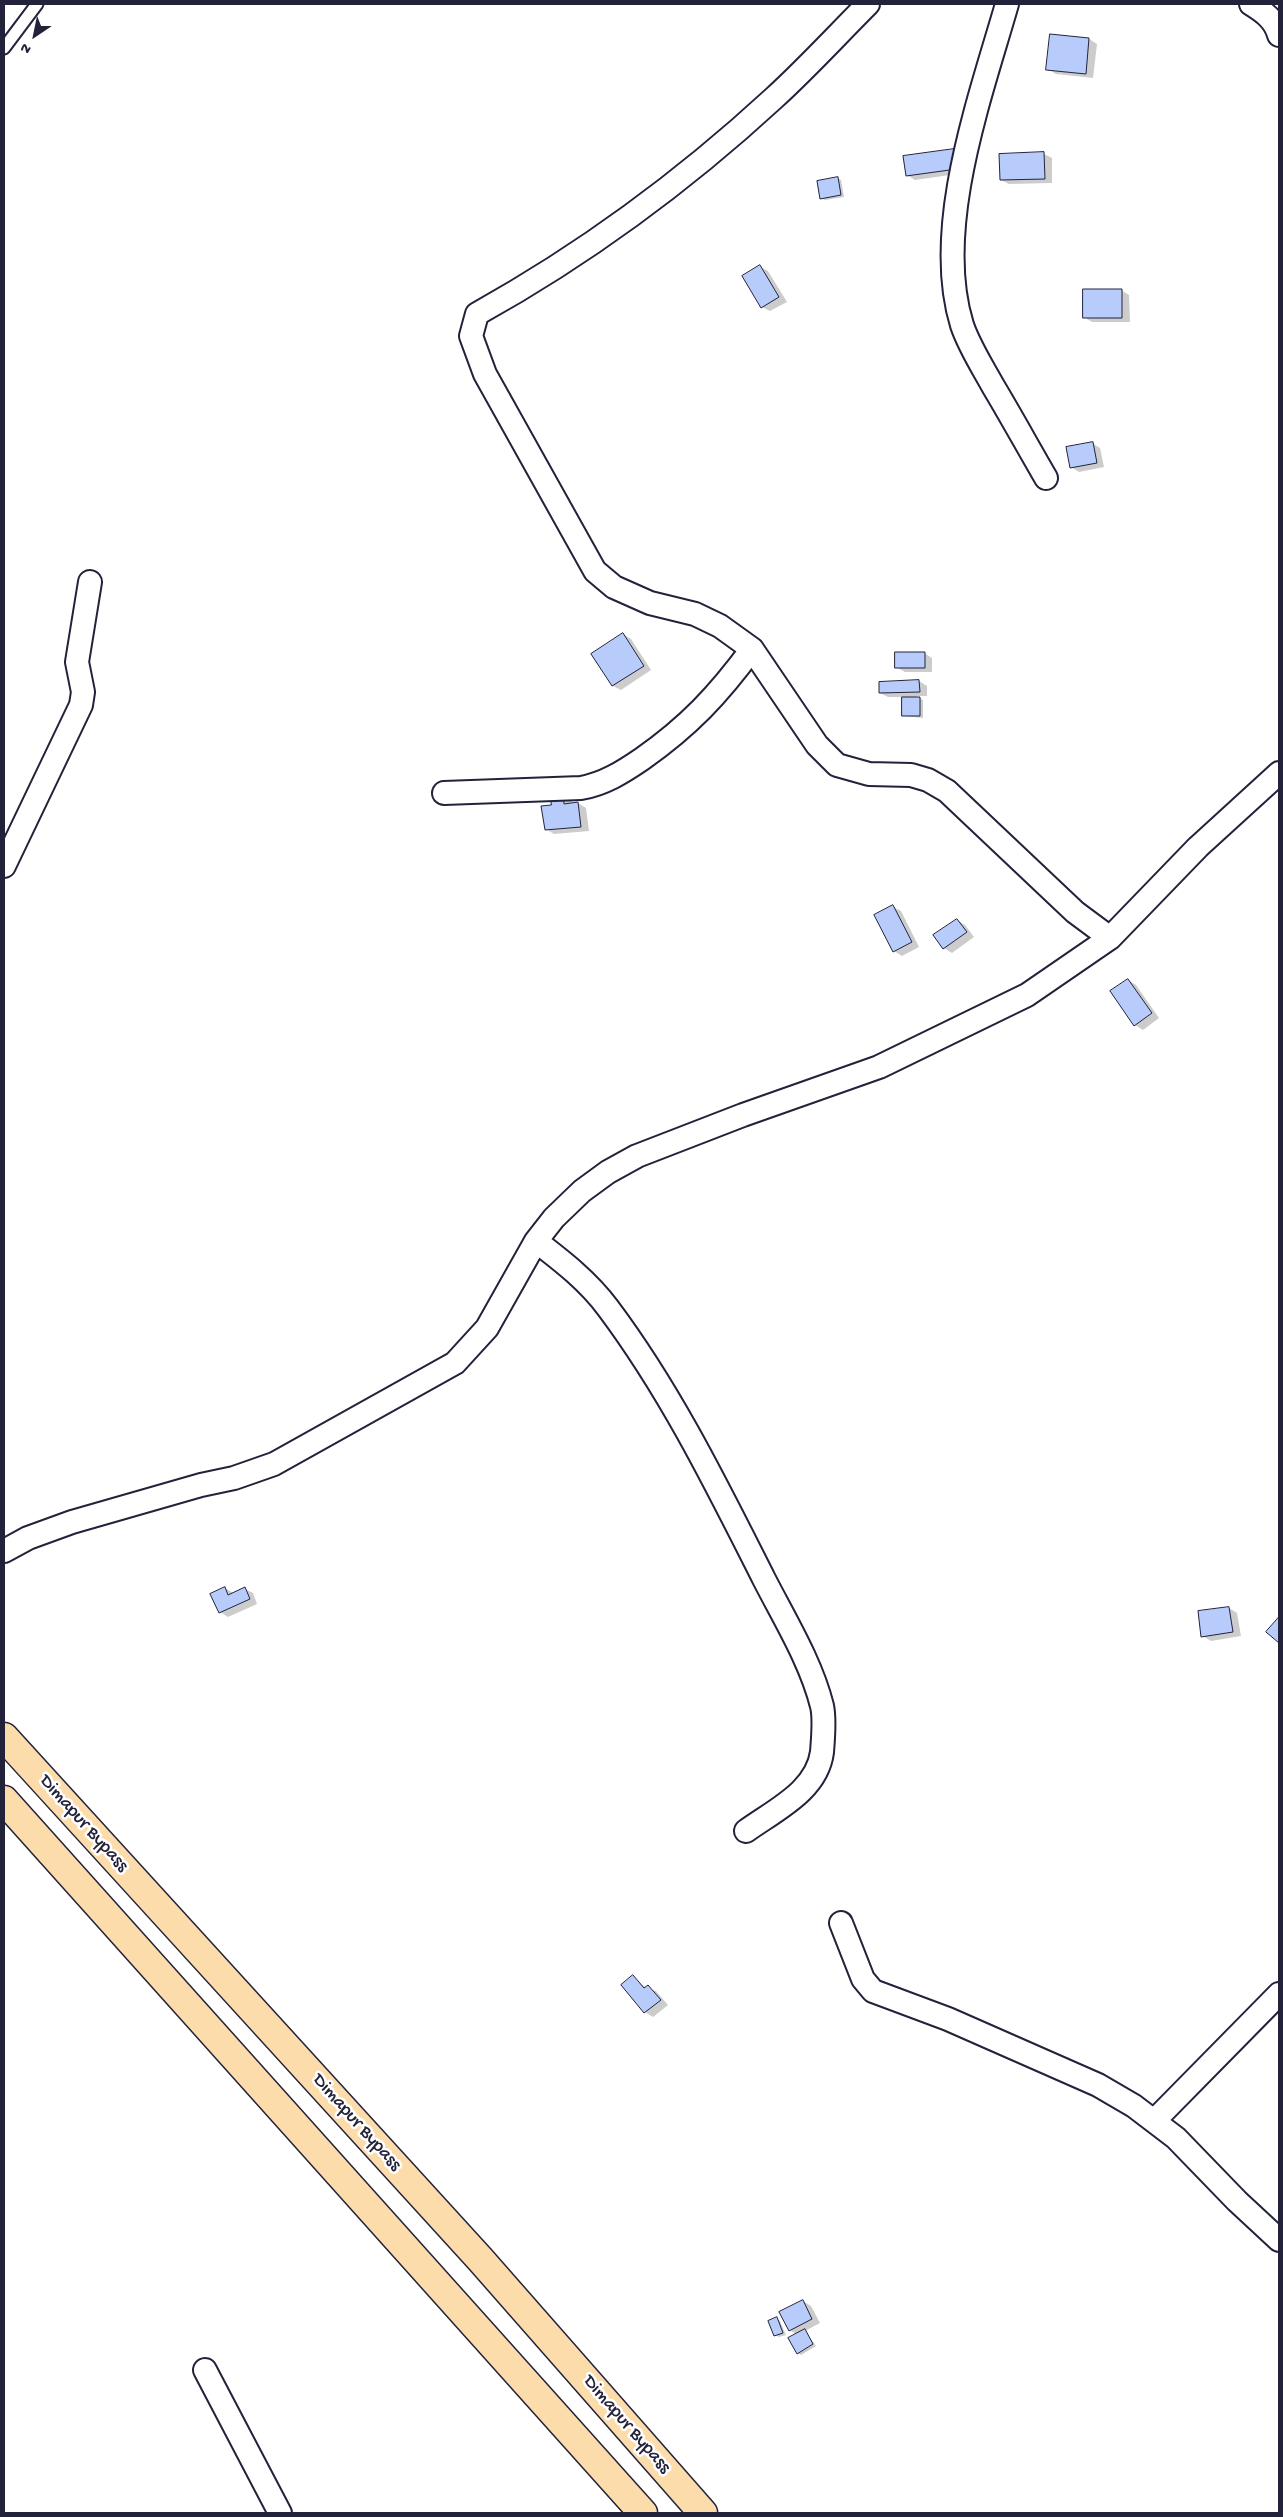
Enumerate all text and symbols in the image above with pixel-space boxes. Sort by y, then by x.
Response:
north arrow [10,10,60,60]
text: N [18,38,35,57]
street label: Dimapur Bypass [33,1771,133,1877]
street label: Dimapur Bypass [306,2070,406,2176]
street label: Dimapur Bypass [577,2371,675,2479]

